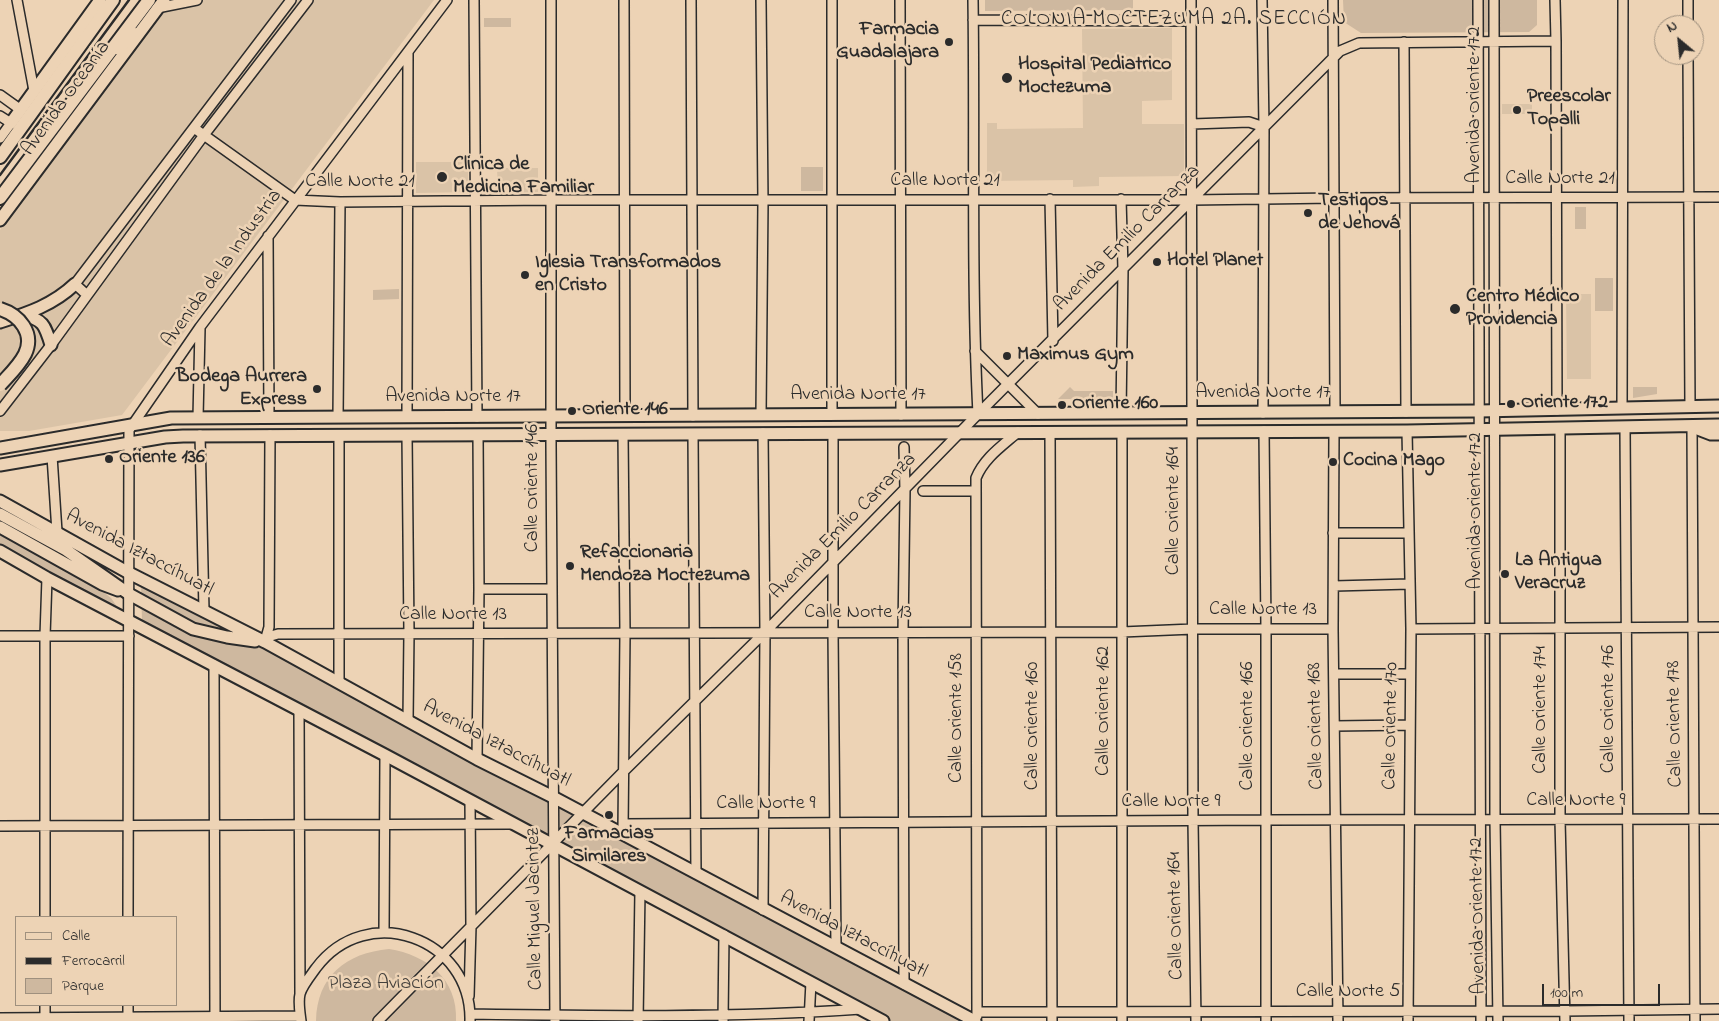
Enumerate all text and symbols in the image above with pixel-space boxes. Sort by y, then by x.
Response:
district label: COLONIA MOCTEZUMA 2A. SECCIÓN [997,8,1351,34]
north arrow [1654,15,1704,65]
text: N [1663,16,1681,39]
place label: Farmacia Guadalajara [836,19,939,66]
street label: Avenida Oriente 172 [1464,26,1488,184]
marker: Farmacia Guadalajara [943,36,955,48]
street label: Avenida Oceanía [17,37,117,161]
place label: Hospital Pediatrico Moctezuma [1018,54,1171,101]
marker: Hospital Pediatrico Moctezuma [1000,71,1014,85]
place label: Preescolar Topalli [1527,86,1611,133]
marker: Preescolar Topalli [1511,104,1523,116]
place label: Clinica de Medicina Familiar [453,154,594,201]
street label: Avenida Emilio Carranza [1050,161,1206,317]
street label: Calle Norte 21 [1505,168,1615,192]
marker: Clinica de Medicina Familiar [435,170,449,184]
street label: Calle Norte 21 [890,170,1000,194]
street label: Calle Norte 21 [305,171,415,195]
street label: Avenida de la Industria [158,185,288,353]
place label: Testigos de Jehová [1318,190,1400,237]
marker: Testigos de Jehová [1302,207,1314,219]
place label: Hotel Planet [1167,250,1263,274]
place label: Iglesia Transformados en Cristo [535,252,721,299]
marker: Hotel Planet [1151,256,1163,268]
marker: Iglesia Transformados en Cristo [519,269,531,281]
place label: Centro Médico Providencia [1466,286,1579,333]
marker: Centro Médico Providencia [1448,302,1462,316]
place label: Maximus Gym [1017,344,1134,368]
marker: Maximus Gym [1001,350,1013,362]
place label: Bodega Aurrera Express [176,366,307,413]
street label: Avenida Norte 17 [1195,382,1331,406]
marker: Bodega Aurrera Express [311,383,323,395]
street label: Avenida Norte 17 [790,384,926,408]
street label: Avenida Norte 17 [385,386,521,410]
place label: Oriente 172 [1521,392,1608,416]
place label: Oriente 160 [1072,393,1158,417]
marker: Oriente 172 [1505,398,1517,410]
place label: Oriente 146 [582,399,668,423]
marker: Oriente 160 [1056,399,1068,411]
marker: Oriente 146 [566,405,578,417]
street label: Calle Oriente 146 [522,424,546,552]
street label: Avenida Oriente 172 [1465,432,1489,590]
place label: Oriente 136 [119,447,205,471]
street label: Calle Oriente 164 [1163,447,1187,575]
street label: Avenida Emilio Carranza [766,449,922,605]
place label: Cocina Mago [1343,450,1445,474]
marker: Oriente 136 [103,453,115,465]
marker: Cocina Mago [1327,456,1339,468]
street label: Avenida Iztaccíhuatl [61,505,217,603]
place label: Refaccionaria Mendoza Moctezuma [580,542,750,589]
place label: La Antigua Veracruz [1515,550,1602,597]
marker: Refaccionaria Mendoza Moctezuma [564,560,576,572]
marker: La Antigua Veracruz [1499,568,1511,580]
street label: Calle Norte 13 [1209,599,1317,623]
street label: Calle Norte 13 [804,602,912,626]
street label: Calle Norte 13 [399,604,507,628]
street label: Calle Oriente 176 [1598,645,1622,773]
street label: Calle Oriente 162 [1093,646,1117,776]
street label: Calle Oriente 174 [1530,646,1554,774]
street label: Calle Oriente 158 [946,653,970,783]
street label: Calle Oriente 178 [1663,660,1689,788]
street label: Calle Oriente 160 [1022,662,1046,790]
street label: Calle Oriente 166 [1237,662,1261,790]
street label: Calle Oriente 168 [1304,662,1330,790]
street label: Calle Oriente 170 [1379,662,1405,790]
street label: Avenida Iztaccíhuatl [418,696,574,794]
street label: Calle Norte 9 [1526,790,1626,814]
street label: Calle Norte 9 [1121,791,1221,815]
street label: Calle Norte 9 [716,793,816,817]
marker: Farmacias Similares [603,809,615,821]
place label: Farmacias Similares [564,823,654,870]
street label: Calle Miguel Jacintez [523,827,549,991]
street label: Avenida Oriente 172 [1466,837,1492,995]
street label: Calle Oriente 164 [1164,852,1190,980]
street label: Avenida Iztaccíhuatl [775,887,931,985]
legend [15,916,178,1006]
text: Calle [62,925,90,947]
text: Ferrocarril [62,950,125,972]
park label: Plaza Aviación [328,973,444,997]
scale bar [1544,974,1662,1006]
text: Parque [62,975,104,997]
street label: Calle Norte 5 [1296,981,1400,1005]
text: 100 m [1550,982,1583,1004]

